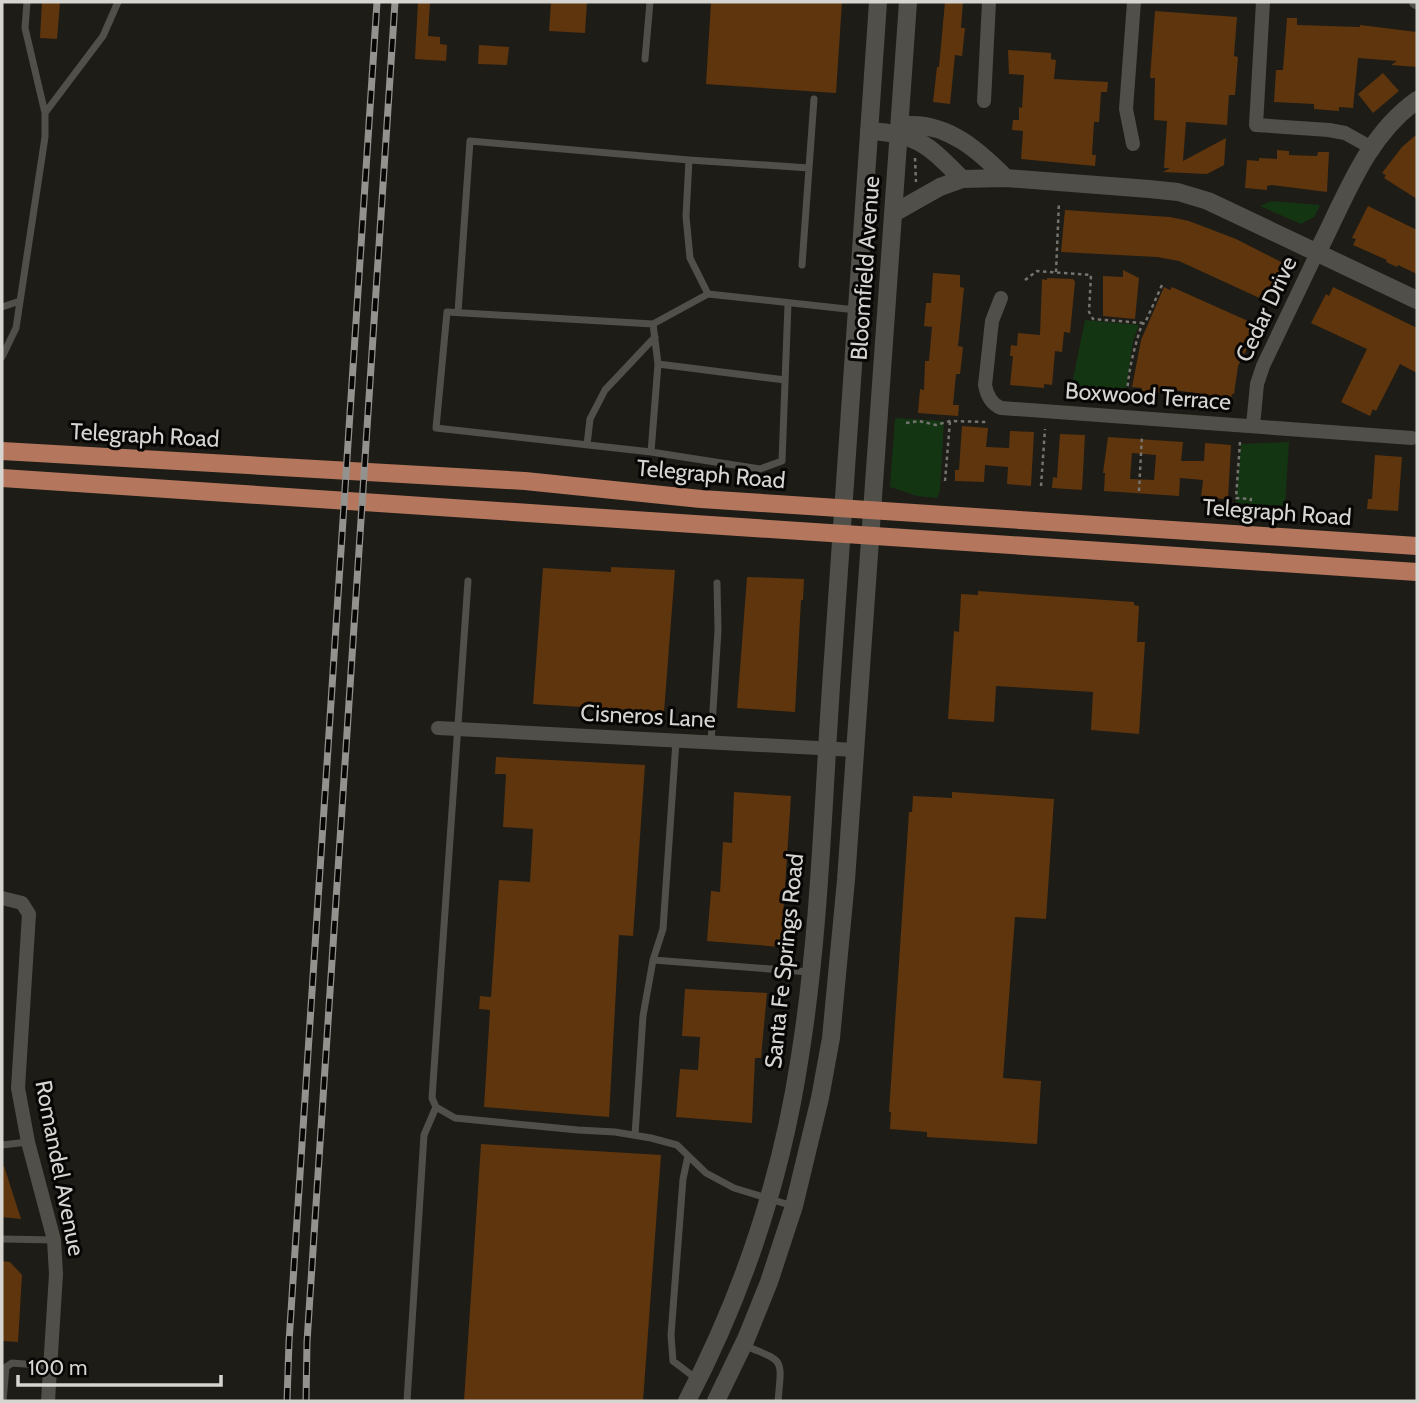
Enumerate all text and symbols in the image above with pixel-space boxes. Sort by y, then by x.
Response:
street label: Bloomfield Avenue [845,175,885,361]
street label: Cedar Drive [1229,251,1303,366]
street label: Boxwood Terrace [1064,376,1232,416]
street label: Telegraph Road [70,417,220,453]
street label: Telegraph Road [635,454,787,494]
street label: Telegraph Road [1202,493,1352,531]
street label: Cisneros Lane [580,698,717,734]
street label: Santa Fe Springs Road [759,852,809,1070]
street label: Romandel Avenue [29,1078,91,1258]
scale bar [18,1344,220,1388]
text: 100 m [28,1355,87,1380]

